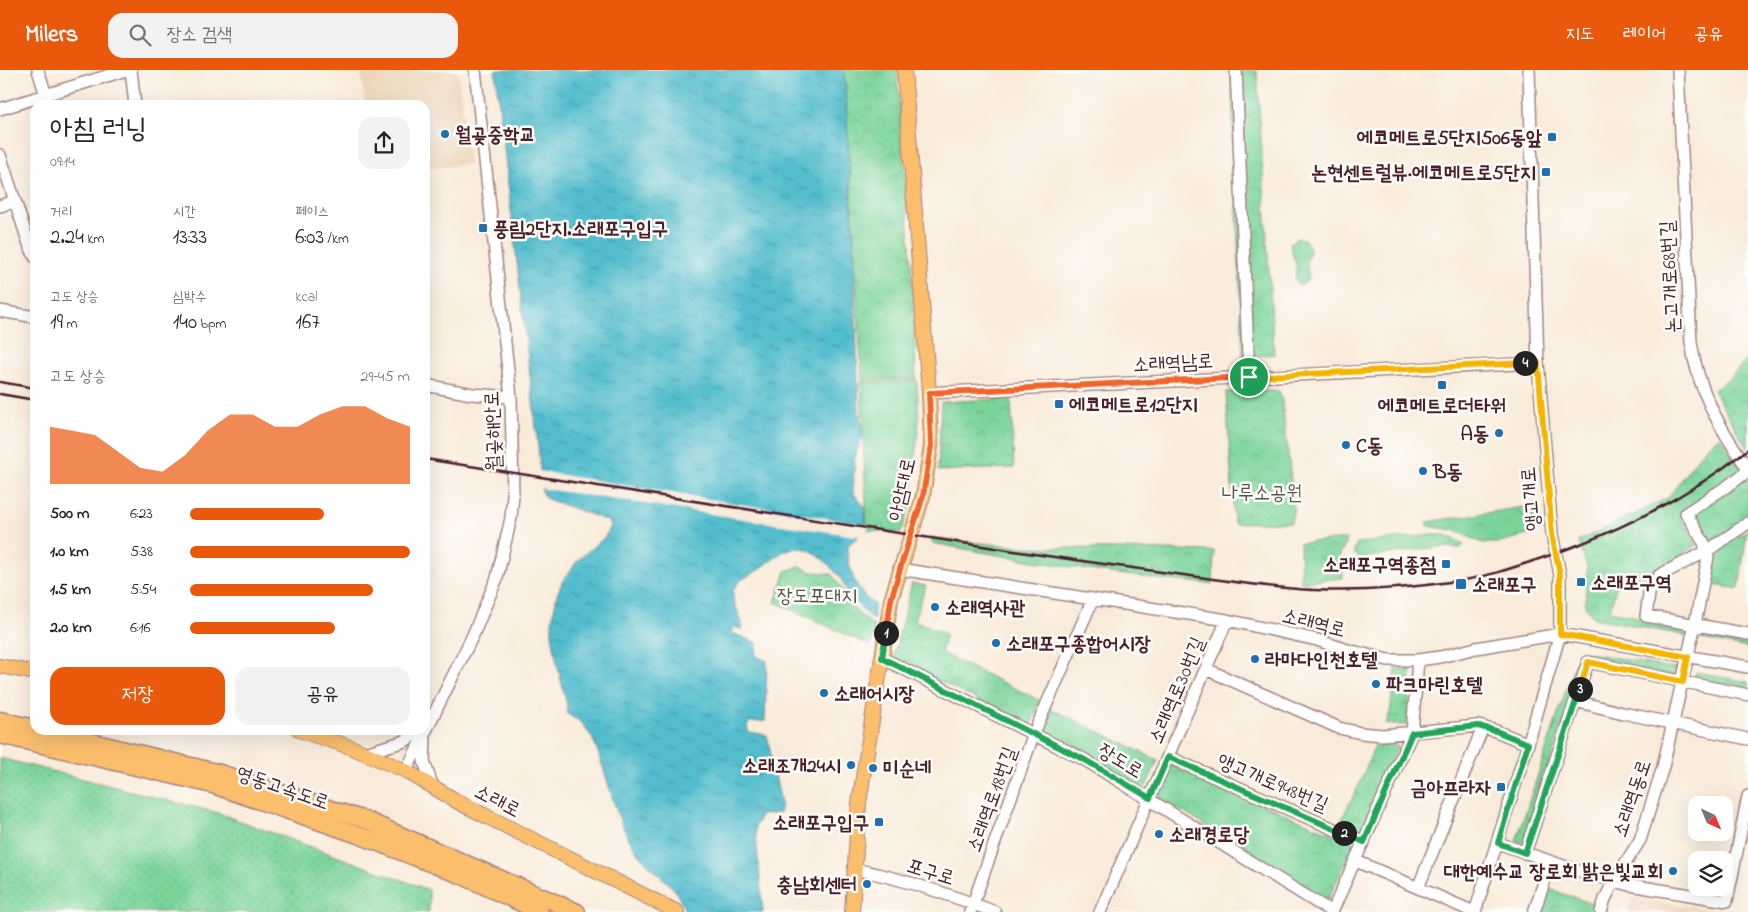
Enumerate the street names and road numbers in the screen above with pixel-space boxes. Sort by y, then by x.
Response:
street label: 논고개로68번길 [1654,220,1689,334]
street label: 소래역남로 [1132,348,1214,381]
street label: 월곶해안로 [479,390,510,472]
street label: 아암대로 [882,455,925,524]
street label: 앵고개로 [1515,465,1550,532]
street label: 소래역로 [1279,603,1348,646]
street label: 소래역로30번길 [1143,633,1214,749]
street label: 장도로 [1092,737,1148,787]
street label: 소래역로18번길 [961,743,1026,857]
street label: 앵고개로948번길 [1212,748,1332,821]
street label: 소래역동로 [1607,756,1660,842]
street label: 영동고속도로 [232,760,333,819]
street label: 소래로 [469,778,525,826]
street label: 포구로 [903,852,958,894]

